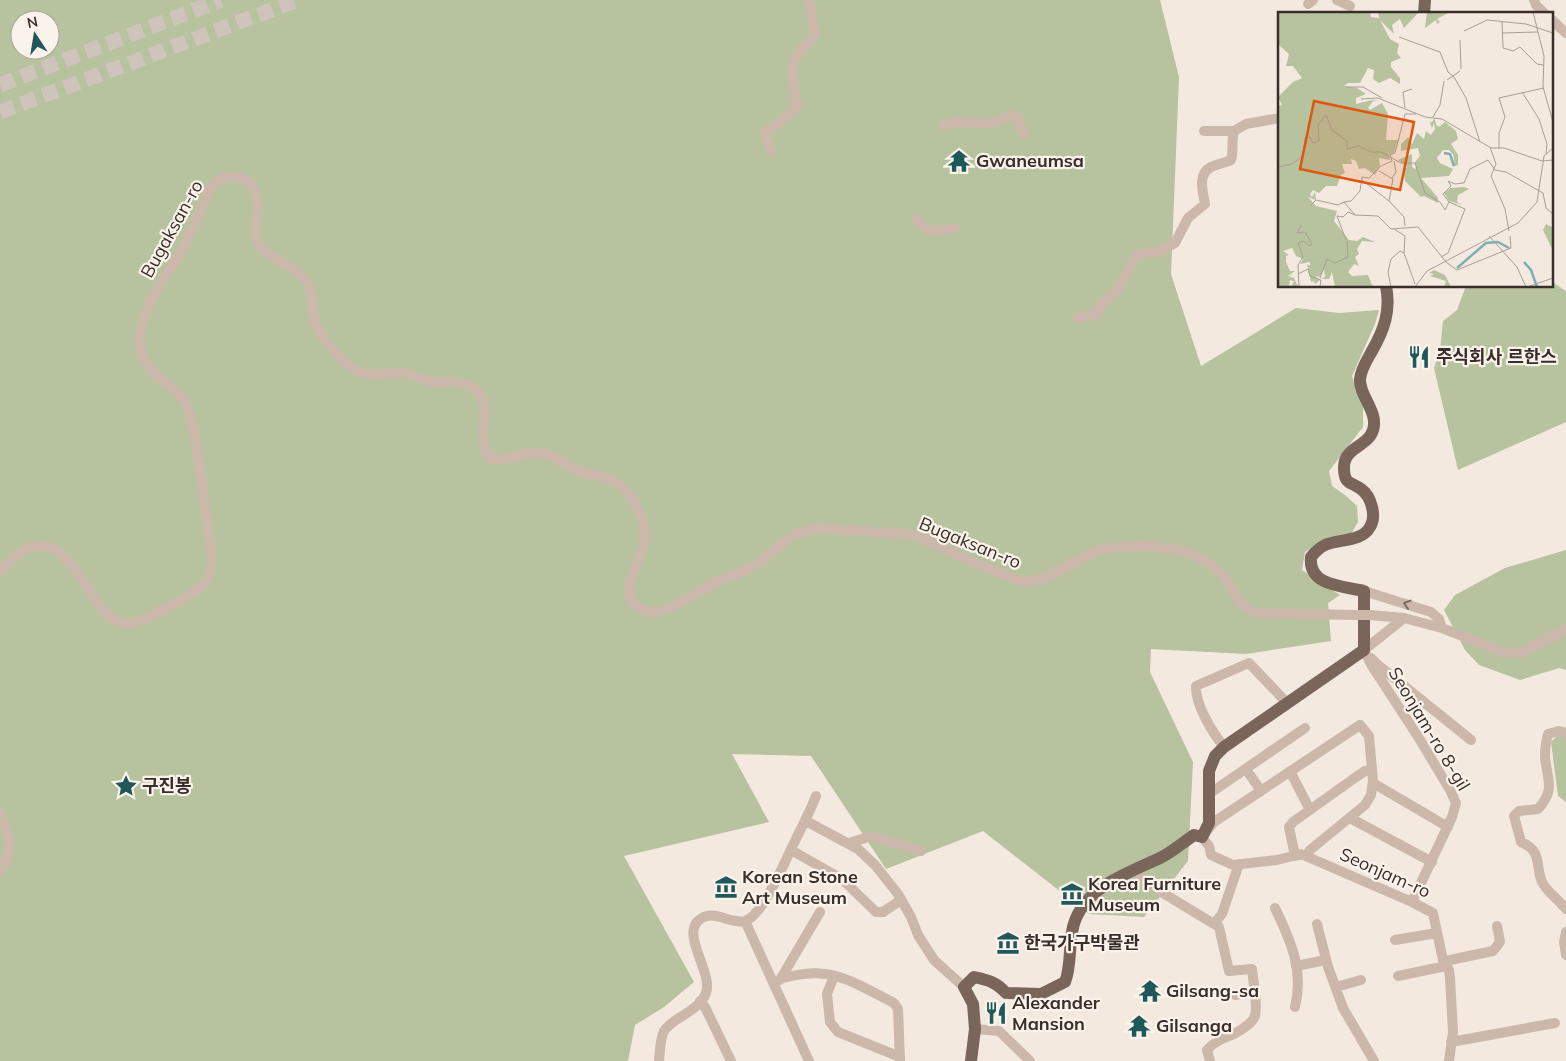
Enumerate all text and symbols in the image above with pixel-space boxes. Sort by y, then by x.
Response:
north arrow [10,10,60,60]
text: N [25,12,39,32]
inset map [1278,12,1554,288]
temple icon: Gwaneumsa [946,148,972,174]
place label: Gwaneumsa [976,149,1084,172]
street label: Bugaksan-ro [135,176,208,282]
restaurant icon: 주식회사 르한스 [1406,344,1432,370]
place label: 주식회사 르한스 [1436,345,1557,368]
street label: Bugaksan-ro [916,512,1025,573]
one-way arrow [1403,600,1411,610]
street label: Seonjam-ro 8-gil [1384,663,1475,795]
place icon: 구진봉 [113,773,139,799]
place label: 구진봉 [142,774,192,797]
street label: Seonjam-ro [1336,842,1434,903]
place label: Korean Stone Art Museum [742,865,858,909]
place label: Korea Furniture Museum [1088,872,1221,916]
museum icon: Korean Stone Art Museum [713,874,739,900]
museum icon: Korea Furniture Museum [1059,881,1085,907]
museum icon: 한국가구박물관 [995,930,1021,956]
place label: 한국가구박물관 [1024,931,1140,954]
temple icon: Gilsang-sa [1137,978,1163,1004]
place label: Gilsang-sa [1166,979,1259,1002]
place label: Alexander Mansion [1012,991,1101,1035]
restaurant icon: Alexander Mansion [983,1000,1009,1026]
temple icon: Gilsanga [1126,1013,1152,1039]
place label: Gilsanga [1156,1014,1232,1037]

